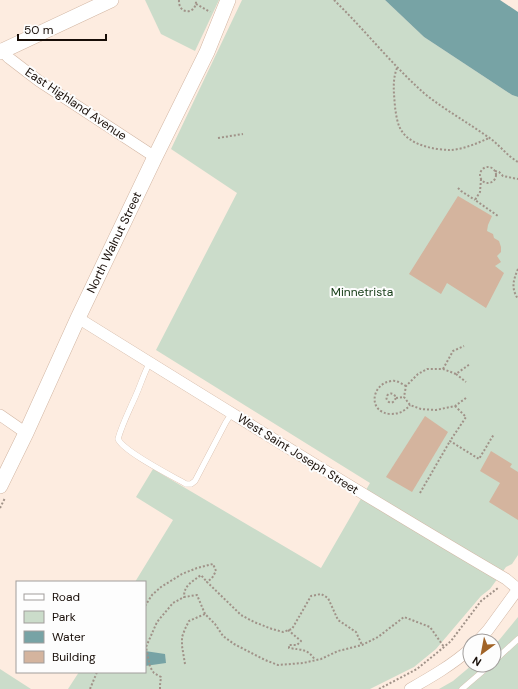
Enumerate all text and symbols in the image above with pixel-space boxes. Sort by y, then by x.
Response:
scale bar [18,16,106,42]
text: 50 m [24,22,53,38]
street label: East Highland Avenue [22,64,130,144]
street label: North Walnut Street [83,189,145,296]
park label: Minnetrista [331,284,393,300]
street label: West Saint Joseph Street [234,410,362,498]
legend [16,581,146,673]
text: Road [52,589,80,605]
text: Park [52,609,76,625]
text: Water [52,629,86,645]
north arrow [462,633,502,673]
text: Building [52,649,96,665]
text: N [470,653,484,670]

